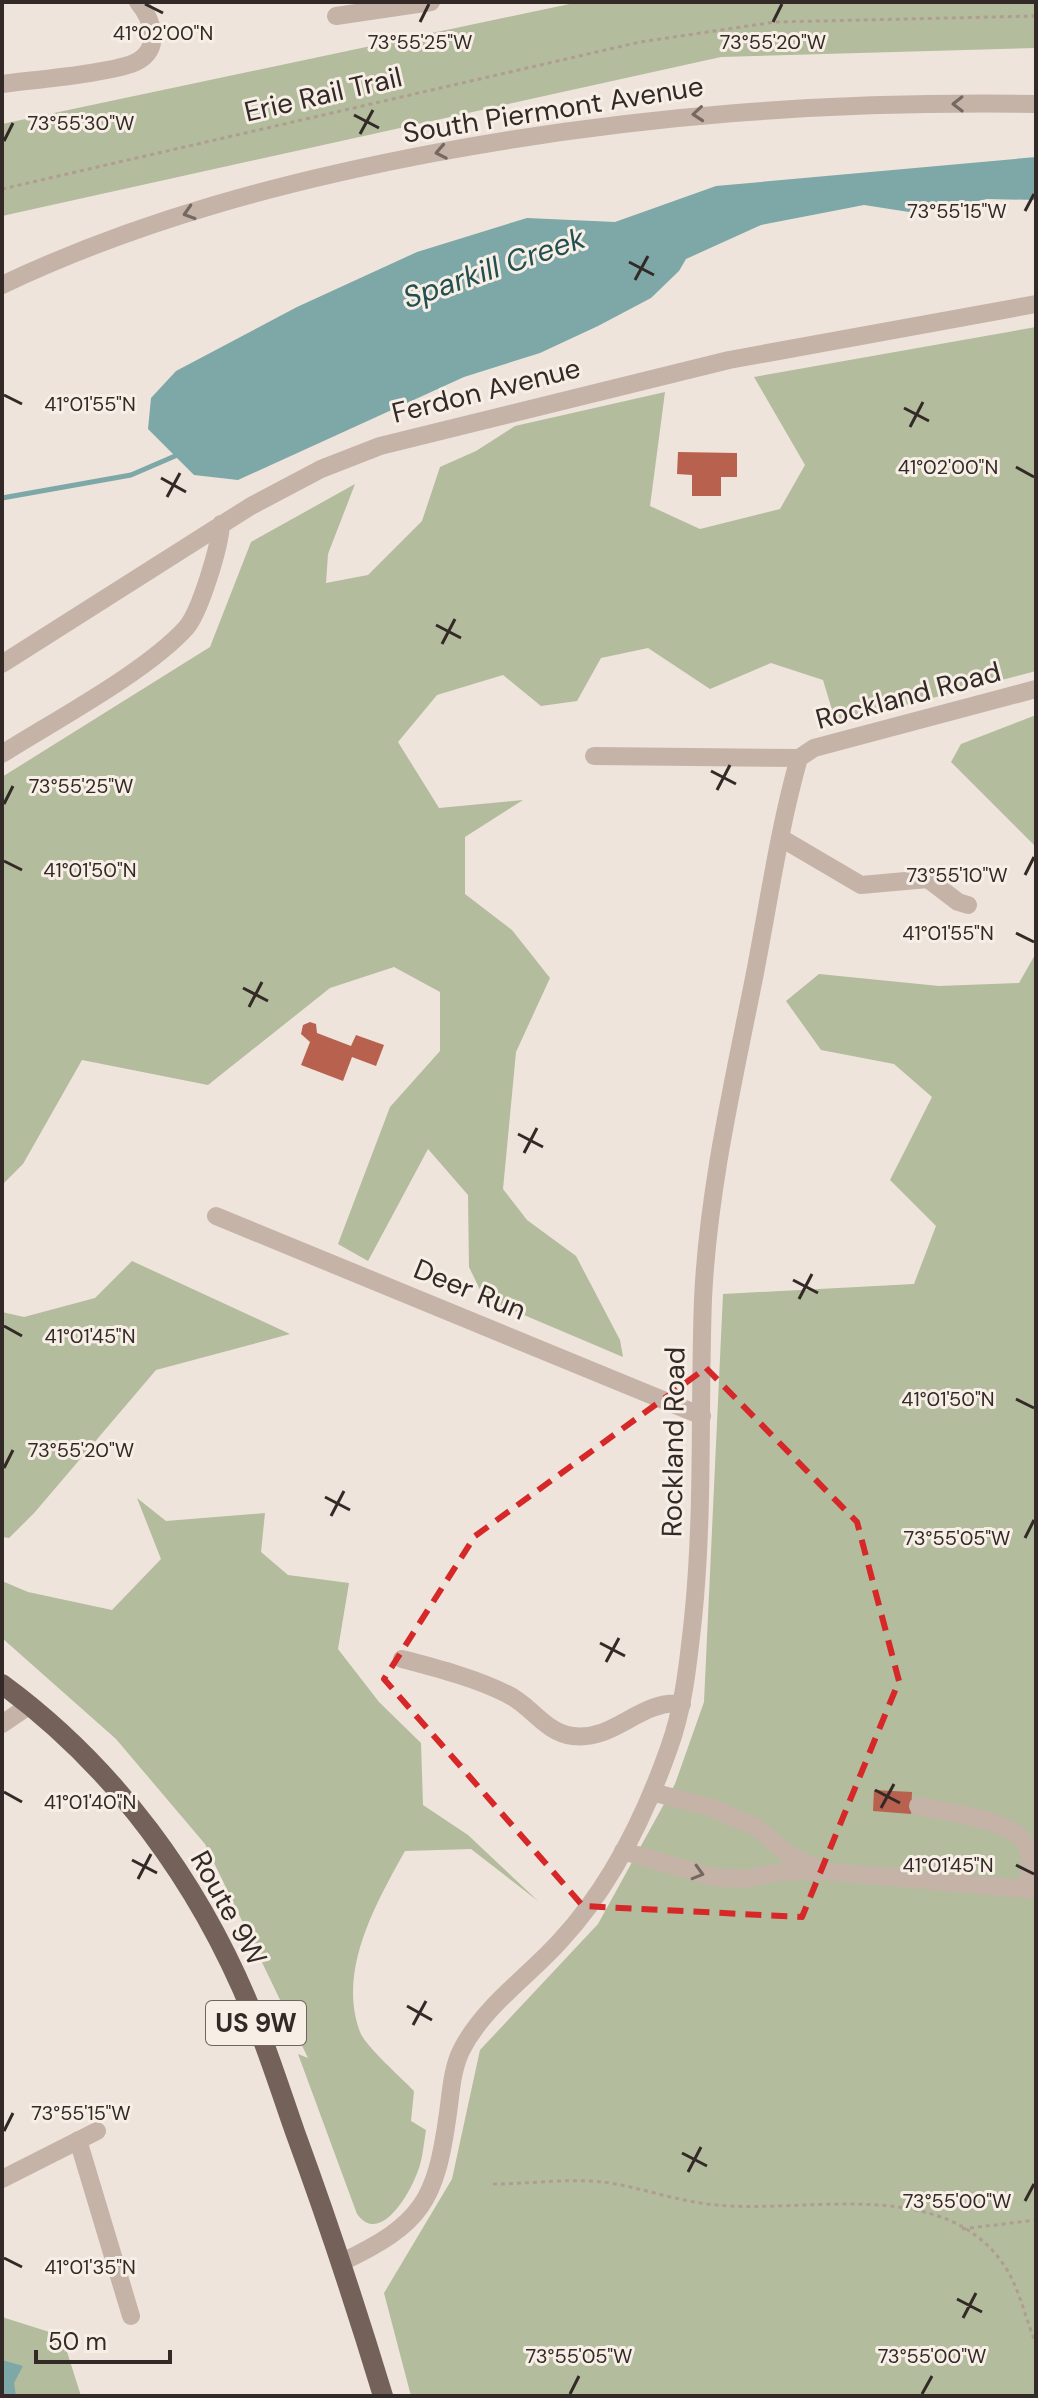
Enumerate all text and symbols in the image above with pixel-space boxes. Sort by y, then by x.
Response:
text: 41°02'00"N [113,20,213,46]
text: 73°55'25"W [368,29,472,55]
text: 73°55'20"W [720,29,826,55]
street label: Erie Rail Trail [241,58,406,131]
street label: South Piermont Avenue [400,67,706,152]
one-way arrow [951,95,964,112]
one-way arrow [691,105,704,122]
text: 73°55'30"W [28,110,134,136]
one-way arrow [434,142,448,159]
text: 73°55'15"W [907,198,1007,224]
one-way arrow [182,204,196,220]
water label: Sparkill Creek [398,218,591,317]
street label: Ferdon Avenue [388,349,584,432]
text: 41°01'55"N [44,391,136,417]
text: 41°02'00"N [898,454,998,480]
street label: Rockland Road [811,653,1005,738]
text: 73°55'25"W [29,773,133,799]
text: 41°01'50"N [43,857,137,883]
text: 73°55'10"W [906,862,1008,888]
text: 41°01'55"N [902,920,994,946]
street label: Deer Run [408,1250,531,1329]
text: 41°01'45"N [45,1323,135,1349]
street label: Rockland Road [653,1347,694,1537]
text: 41°01'50"N [901,1386,995,1412]
text: 73°55'20"W [28,1437,134,1463]
text: 73°55'05"W [904,1525,1010,1551]
text: 41°01'40"N [44,1789,136,1815]
street label: Route 9W [182,1844,275,1972]
text: 41°01'45"N [903,1852,993,1878]
one-way arrow [690,1864,704,1880]
road number: US 9W [206,2001,306,2045]
text: 73°55'15"W [31,2100,131,2126]
text: 73°55'00"W [903,2188,1011,2214]
text: 41°01'35"N [44,2254,136,2280]
scale bar [36,2314,170,2364]
text: 50 m [48,2326,107,2357]
text: 73°55'05"W [526,2343,632,2369]
text: 73°55'00"W [878,2343,986,2369]

